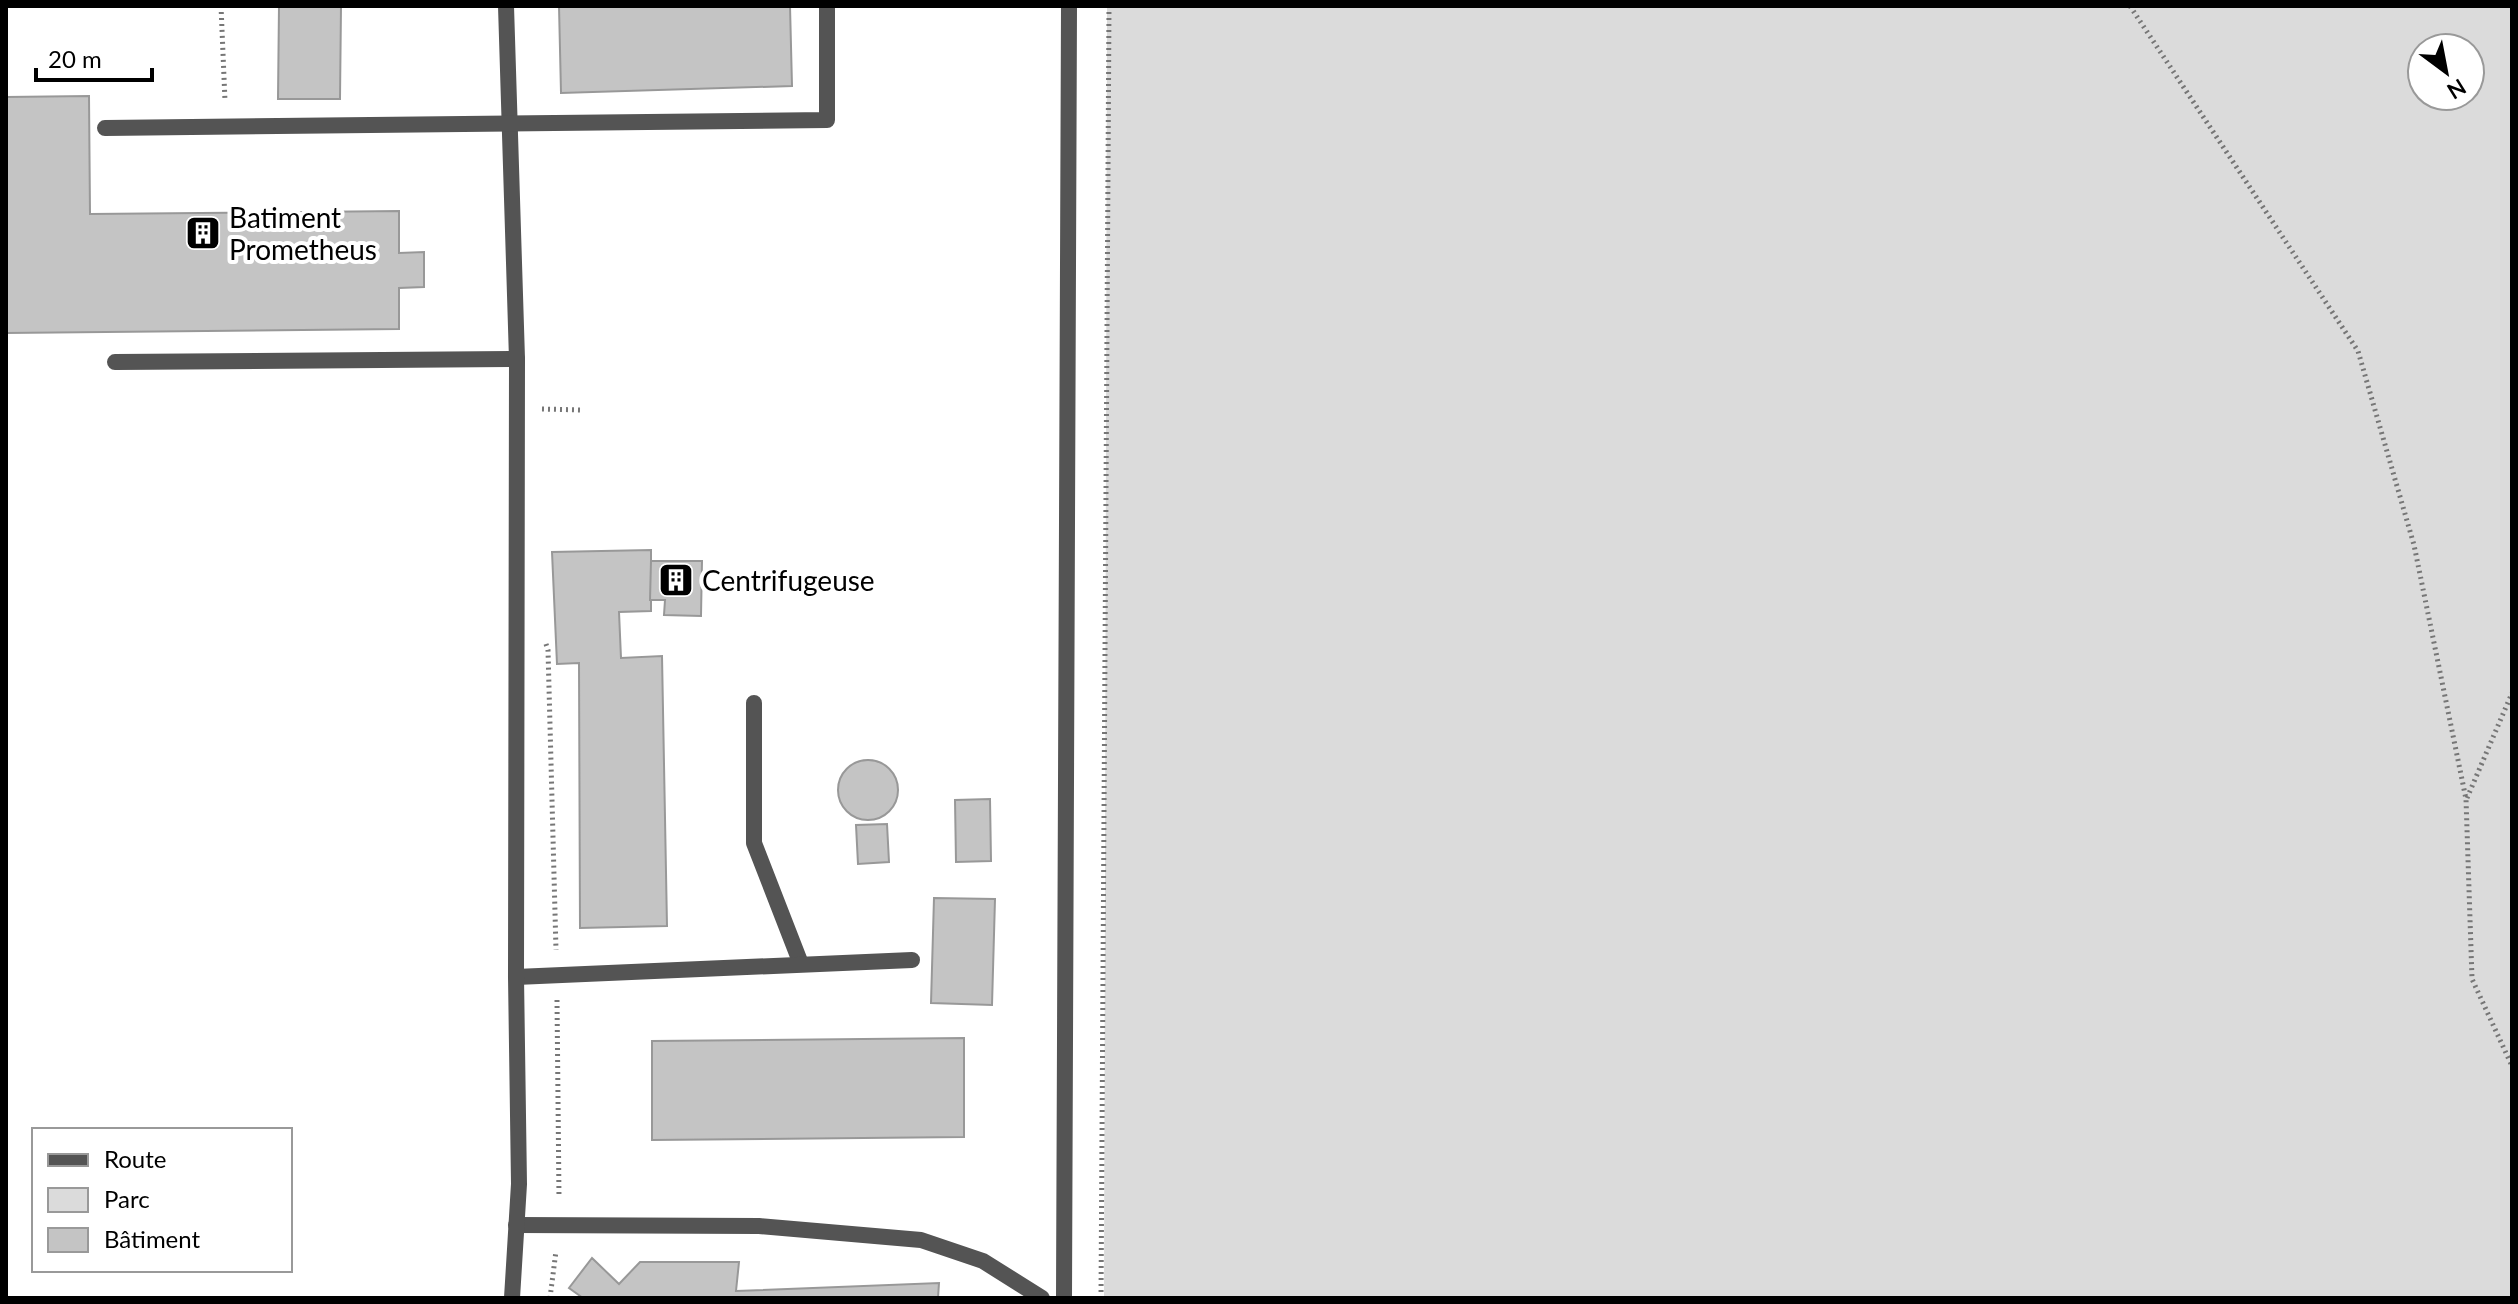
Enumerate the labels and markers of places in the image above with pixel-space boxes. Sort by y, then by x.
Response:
place label: Batiment Prometheus [229,200,377,266]
building icon: Batiment Prometheus [184,214,222,252]
building icon: Centrifugeuse [657,561,695,599]
place label: Centrifugeuse [702,563,875,597]

